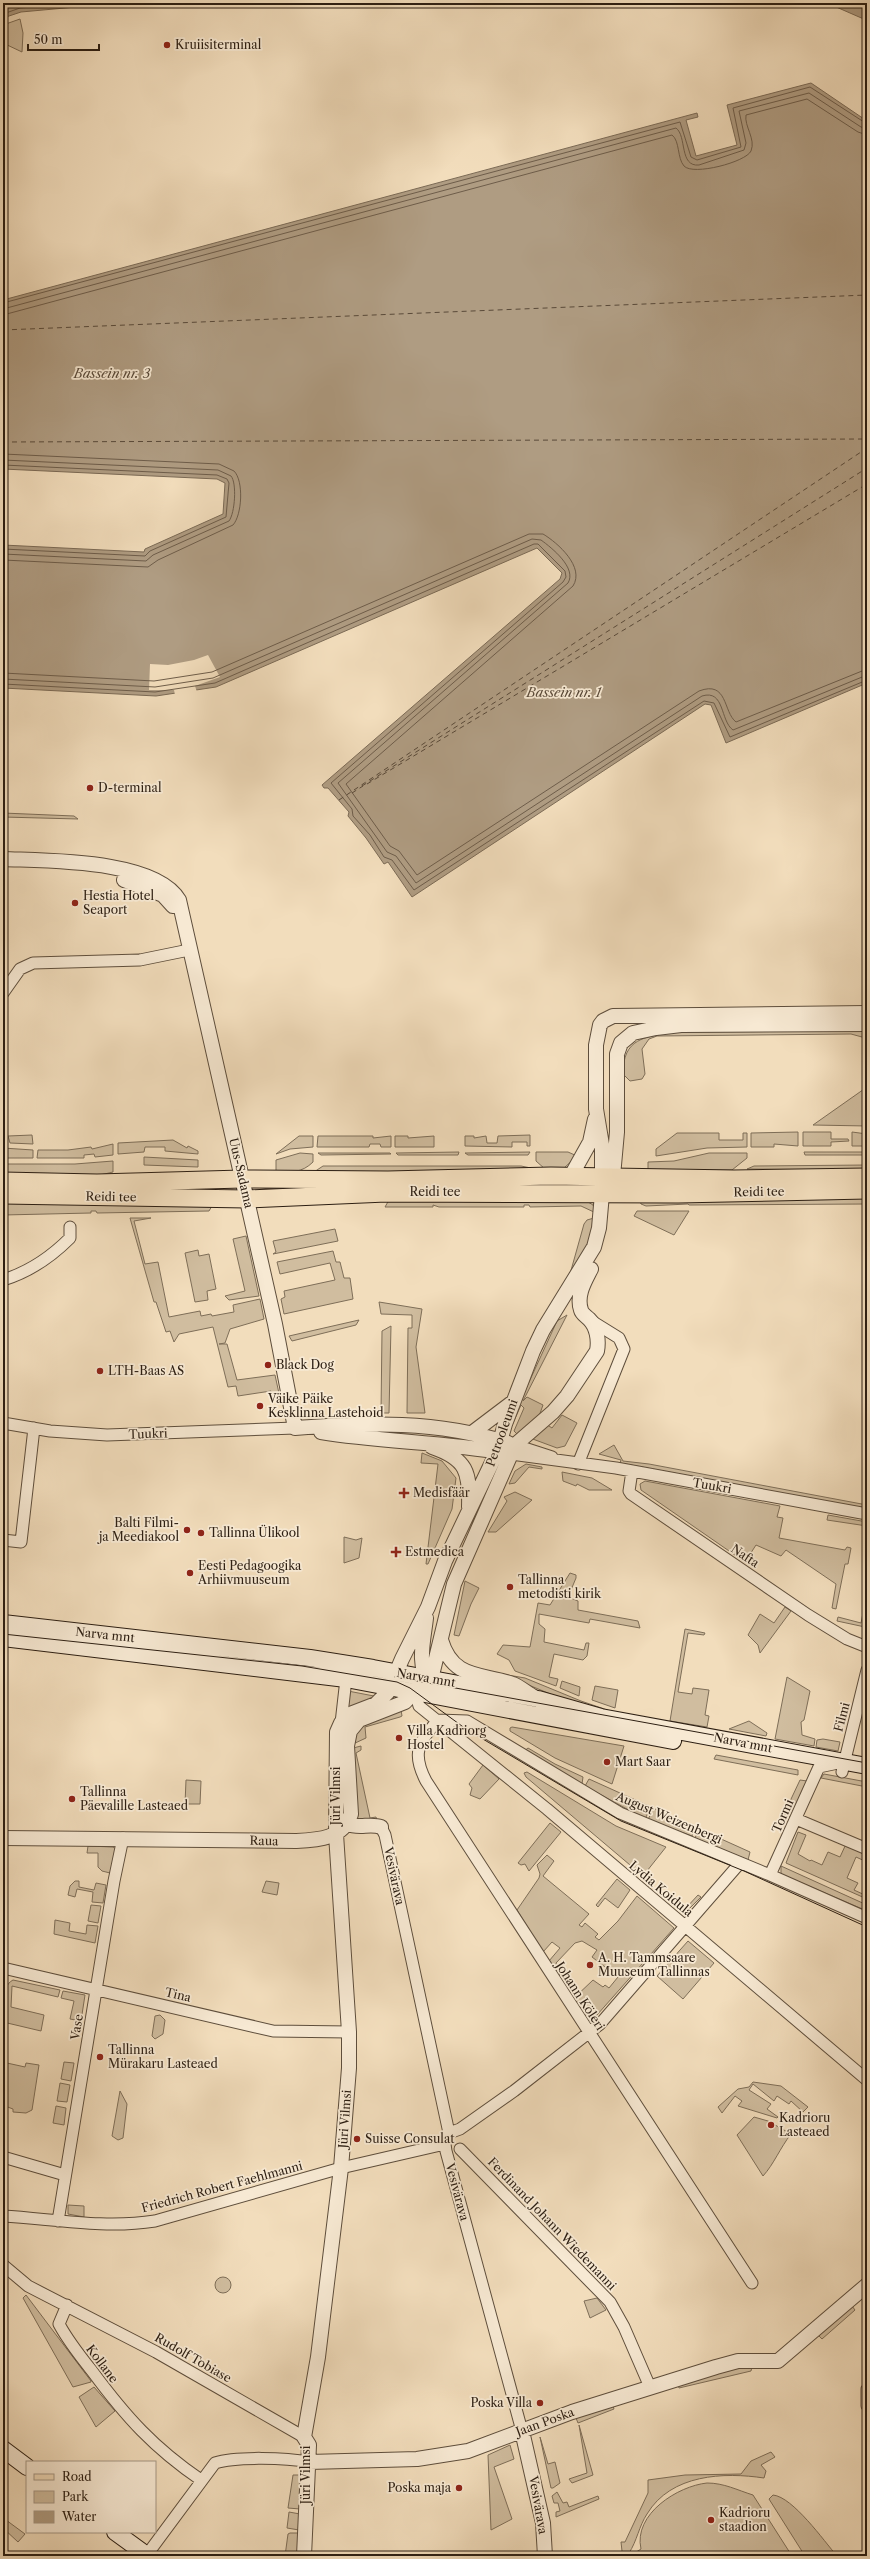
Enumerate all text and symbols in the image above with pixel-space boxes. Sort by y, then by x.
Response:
scale bar [28,26,99,52]
text: 50 m [34,32,63,47]
place label: Kruiisiterminal [175,37,262,52]
marker: Kruiisiterminal [162,40,172,50]
water label: Bassein nr. 3 [73,365,151,381]
water label: Bassein nr. 1 [526,684,603,700]
place label: D-terminal [98,780,162,795]
marker: D-terminal [85,783,95,793]
place label: Hestia Hotel Seaport [83,888,154,917]
marker: Hestia Hotel Seaport [70,898,80,908]
street label: Uus-Sadama [226,1136,257,1210]
street label: Reidi tee [410,1184,461,1199]
street label: Reidi tee [733,1184,785,1199]
street label: Reidi tee [85,1189,137,1204]
place label: Black Dog [276,1357,334,1372]
marker: Black Dog [263,1360,273,1370]
place label: LTH-Baas AS [108,1363,184,1378]
marker: LTH-Baas AS [95,1366,105,1376]
place label: Väike Päike Kesklinna Lastehoid [267,1391,384,1420]
street label: Petrooleumi [482,1397,521,1469]
marker: Väike Päike Kesklinna Lastehoid [255,1401,265,1411]
street label: Tuukri [128,1425,168,1442]
street label: Tuukri [692,1475,733,1496]
place label: Medisfäär [413,1485,470,1500]
marker: Medisfäär [398,1487,410,1499]
place label: Balti Filmi- ja Meediakool [97,1515,179,1544]
place label: Tallinna Ülikool [209,1524,300,1540]
marker: Balti Filmi- ja Meediakool [182,1525,192,1535]
marker: Tallinna Ülikool [196,1528,206,1538]
street label: Nafta [728,1541,763,1571]
place label: Estmedica [405,1544,465,1559]
marker: Estmedica [390,1546,402,1558]
place label: Eesti Pedagoogika Arhiivmuuseum [197,1558,302,1587]
marker: Eesti Pedagoogika Arhiivmuuseum [185,1568,195,1578]
place label: Tallinna metodisti kirik [518,1572,602,1601]
marker: Tallinna metodisti kirik [505,1582,515,1592]
street label: Narva mnt [75,1624,136,1645]
street label: Narva mnt [396,1665,457,1690]
street label: Filmi [830,1700,853,1733]
place label: Villa Kadriorg Hostel [406,1723,487,1752]
street label: Narva mnt [712,1729,774,1756]
marker: Villa Kadriorg Hostel [394,1733,404,1743]
place label: Mart Saar [615,1754,671,1769]
marker: Mart Saar [602,1757,612,1767]
street label: Jüri Vilmsi [328,1766,343,1827]
place label: Tallinna Päevalille Lasteaed [80,1784,189,1813]
street label: August Weizenbergi [613,1788,725,1847]
marker: Tallinna Päevalille Lasteaed [67,1794,77,1804]
street label: Tormi [769,1796,797,1835]
street label: Raua [249,1833,279,1848]
street label: Vesivärava [381,1844,408,1907]
street label: Lydia Koidula [626,1858,697,1920]
place label: A. H. Tammsaare Muuseum Tallinnas [597,1950,710,1979]
street label: Johann Köleri [552,1957,608,2033]
marker: A. H. Tammsaare Muuseum Tallinnas [585,1960,595,1970]
street label: Tina [164,1984,193,2005]
street label: Vase [67,2013,86,2042]
place label: Tallinna Mürakaru Lasteaed [108,2042,218,2071]
marker: Tallinna Mürakaru Lasteaed [95,2052,105,2062]
street label: Jüri Vilmsi [335,2089,354,2151]
place label: Kadrioru Lasteaed [779,2110,831,2139]
marker: Kadrioru Lasteaed [766,2120,776,2130]
place label: Suisse Consulat [365,2131,455,2146]
marker: Suisse Consulat [352,2134,362,2144]
street label: Ferdinand Johann Wiedemanni [485,2154,620,2293]
street label: Friedrich Robert Faehlmanni [140,2158,304,2215]
street label: Vesivärava [442,2160,473,2223]
street label: Rudolf Tobiase [152,2330,234,2386]
street label: Kollane [83,2342,122,2386]
place label: Poska Villa [470,2395,533,2410]
marker: Poska Villa [535,2398,545,2408]
street label: Jaan Poska [512,2404,577,2440]
street label: Jüri Vilmsi [298,2445,313,2506]
legend [26,2461,156,2533]
text: Road [62,2469,92,2484]
street label: Vesivärava [526,2474,551,2536]
place label: Poska maja [387,2480,452,2495]
marker: Poska maja [454,2483,464,2493]
text: Park [62,2489,89,2504]
place label: Kadrioru staadion [719,2505,771,2534]
text: Water [61,2509,96,2524]
marker: Kadrioru staadion [706,2515,716,2525]

